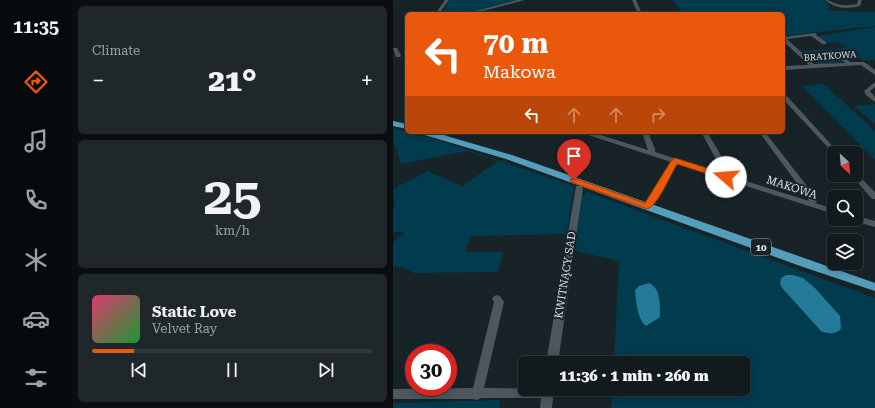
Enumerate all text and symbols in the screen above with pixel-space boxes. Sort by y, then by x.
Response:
text: 11:35 [13,16,59,37]
text: 70 m [483,27,548,60]
icon: left [417,28,469,80]
text: Climate [92,43,140,58]
street label: BRATKOWA [803,49,857,63]
text: Makowa [483,61,556,82]
text: 21° [208,63,257,98]
icon: directions [22,68,50,96]
text: − [92,68,104,93]
text: + [361,68,373,93]
icon: left [521,104,543,126]
icon: ahead [563,104,585,126]
icon: ahead [605,104,627,126]
icon: right [647,104,669,126]
icon: music [22,127,50,155]
pin [557,139,591,180]
icon: arrive [563,145,585,167]
north arrow [827,146,863,182]
map controls [827,146,863,270]
position arrow [705,156,747,198]
text: 25 [203,166,262,227]
street label: MAKOWA [765,173,819,202]
icon: phone [22,186,50,214]
button: search [827,190,863,226]
text: km/h [215,223,250,238]
street label: KWITNĄCY SAD [552,231,579,320]
button: layers [827,234,863,270]
road number: 10 [751,239,771,255]
icon: climate [22,246,50,274]
text: Static Love [152,303,236,321]
icon: car [22,305,50,333]
text: Velvet Ray [152,321,217,336]
speed limit sign: 30 [405,344,457,396]
icon: previous [128,359,150,381]
icon: pause [221,359,243,381]
icon: next [315,359,337,381]
icon: filters [22,364,50,392]
text: 11:36 · 1 min · 260 m [559,367,709,385]

